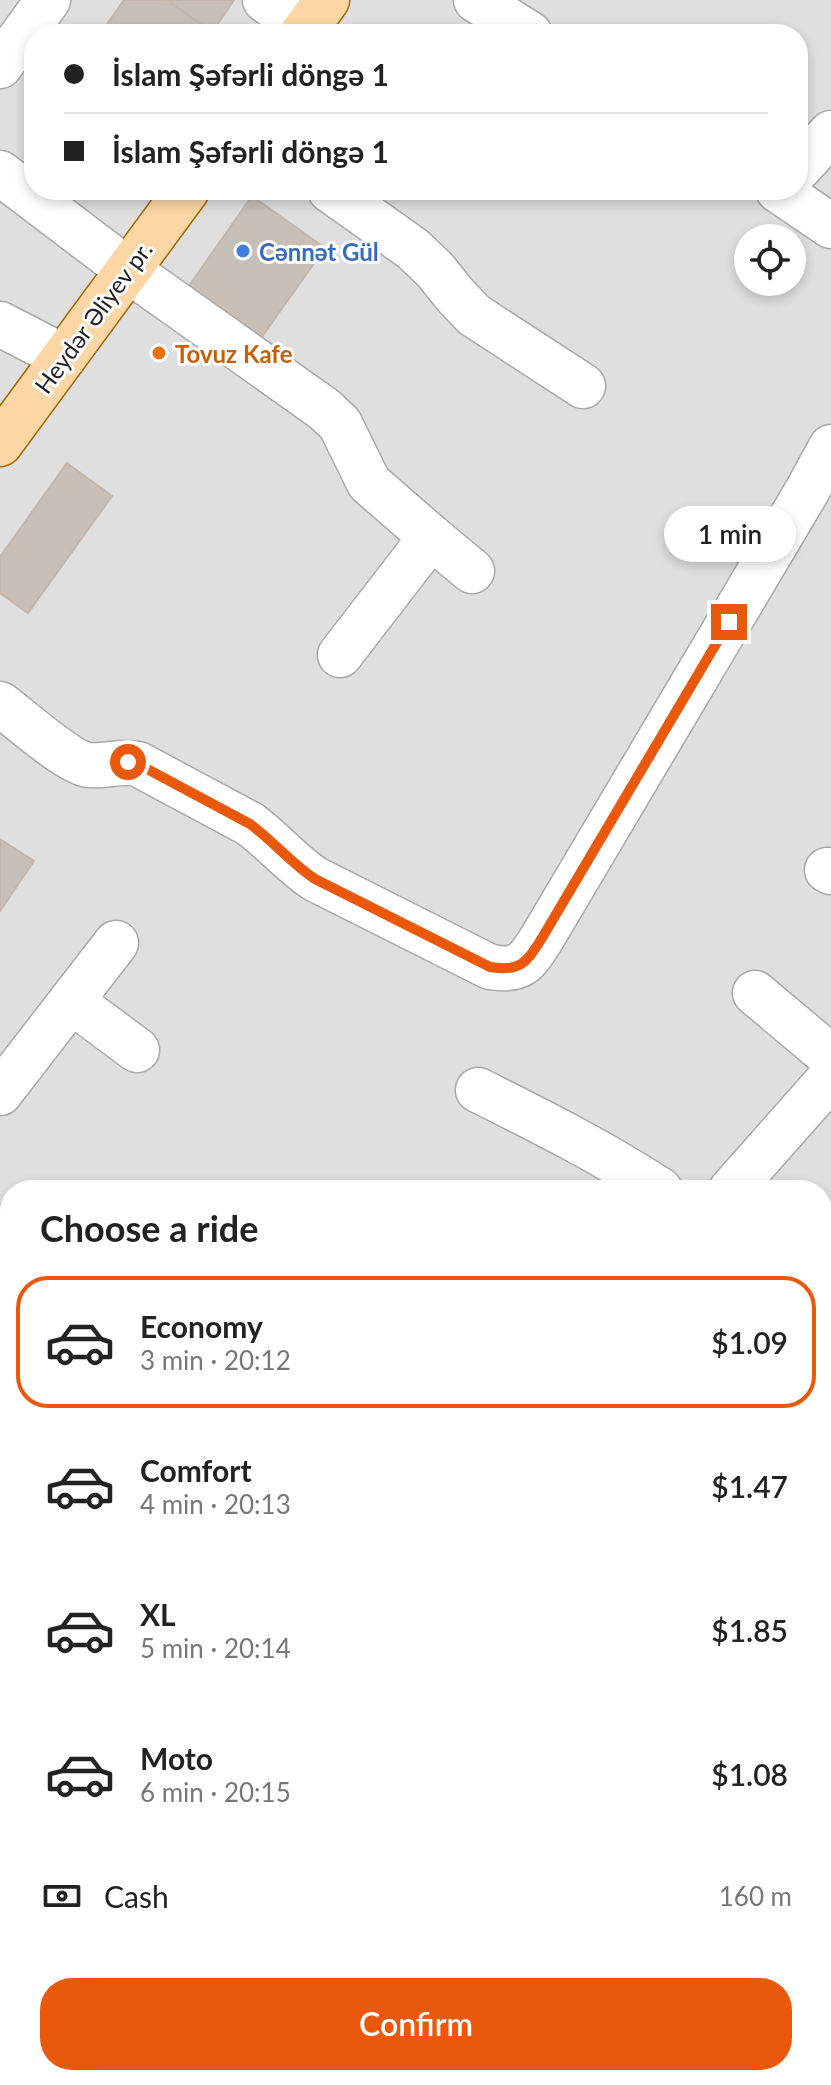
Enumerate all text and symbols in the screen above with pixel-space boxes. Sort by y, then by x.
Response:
text: İslam Şəfərli döngə 1 [112,56,389,92]
text: İslam Şəfərli döngə 1 [112,133,389,169]
map controls [734,224,806,296]
button: locate [734,224,806,296]
street label: Heydər Əliyev pr. [28,235,158,399]
place label: Cənnət Gül [259,237,379,266]
marker: Cənnət Gül [234,242,252,260]
place label: Tovuz Kafe [175,339,293,368]
marker: Tovuz Kafe [150,344,168,362]
callout: 1 min [663,506,795,562]
text: 1 min [698,518,762,550]
route end [711,604,747,640]
route start [110,744,146,780]
text: Choose a ride [40,1206,259,1250]
icon: car [44,1306,116,1378]
text: Economy [140,1308,263,1344]
text: $1.09 [711,1324,788,1360]
text: 3 min · 20:12 [140,1344,291,1376]
icon: car [44,1450,116,1522]
text: Comfort [140,1452,252,1488]
text: $1.47 [711,1468,788,1504]
text: 4 min · 20:13 [140,1488,291,1520]
icon: car [44,1594,116,1666]
text: XL [140,1596,176,1632]
text: $1.85 [711,1612,788,1648]
text: 5 min · 20:14 [140,1632,291,1664]
icon: car [44,1738,116,1810]
text: Moto [140,1740,213,1776]
text: $1.08 [711,1756,788,1792]
text: 6 min · 20:15 [140,1776,291,1808]
icon: cash [40,1874,84,1918]
text: Cash [104,1878,169,1914]
text: 160 m [719,1880,792,1912]
button: Confirm [40,1978,792,2070]

